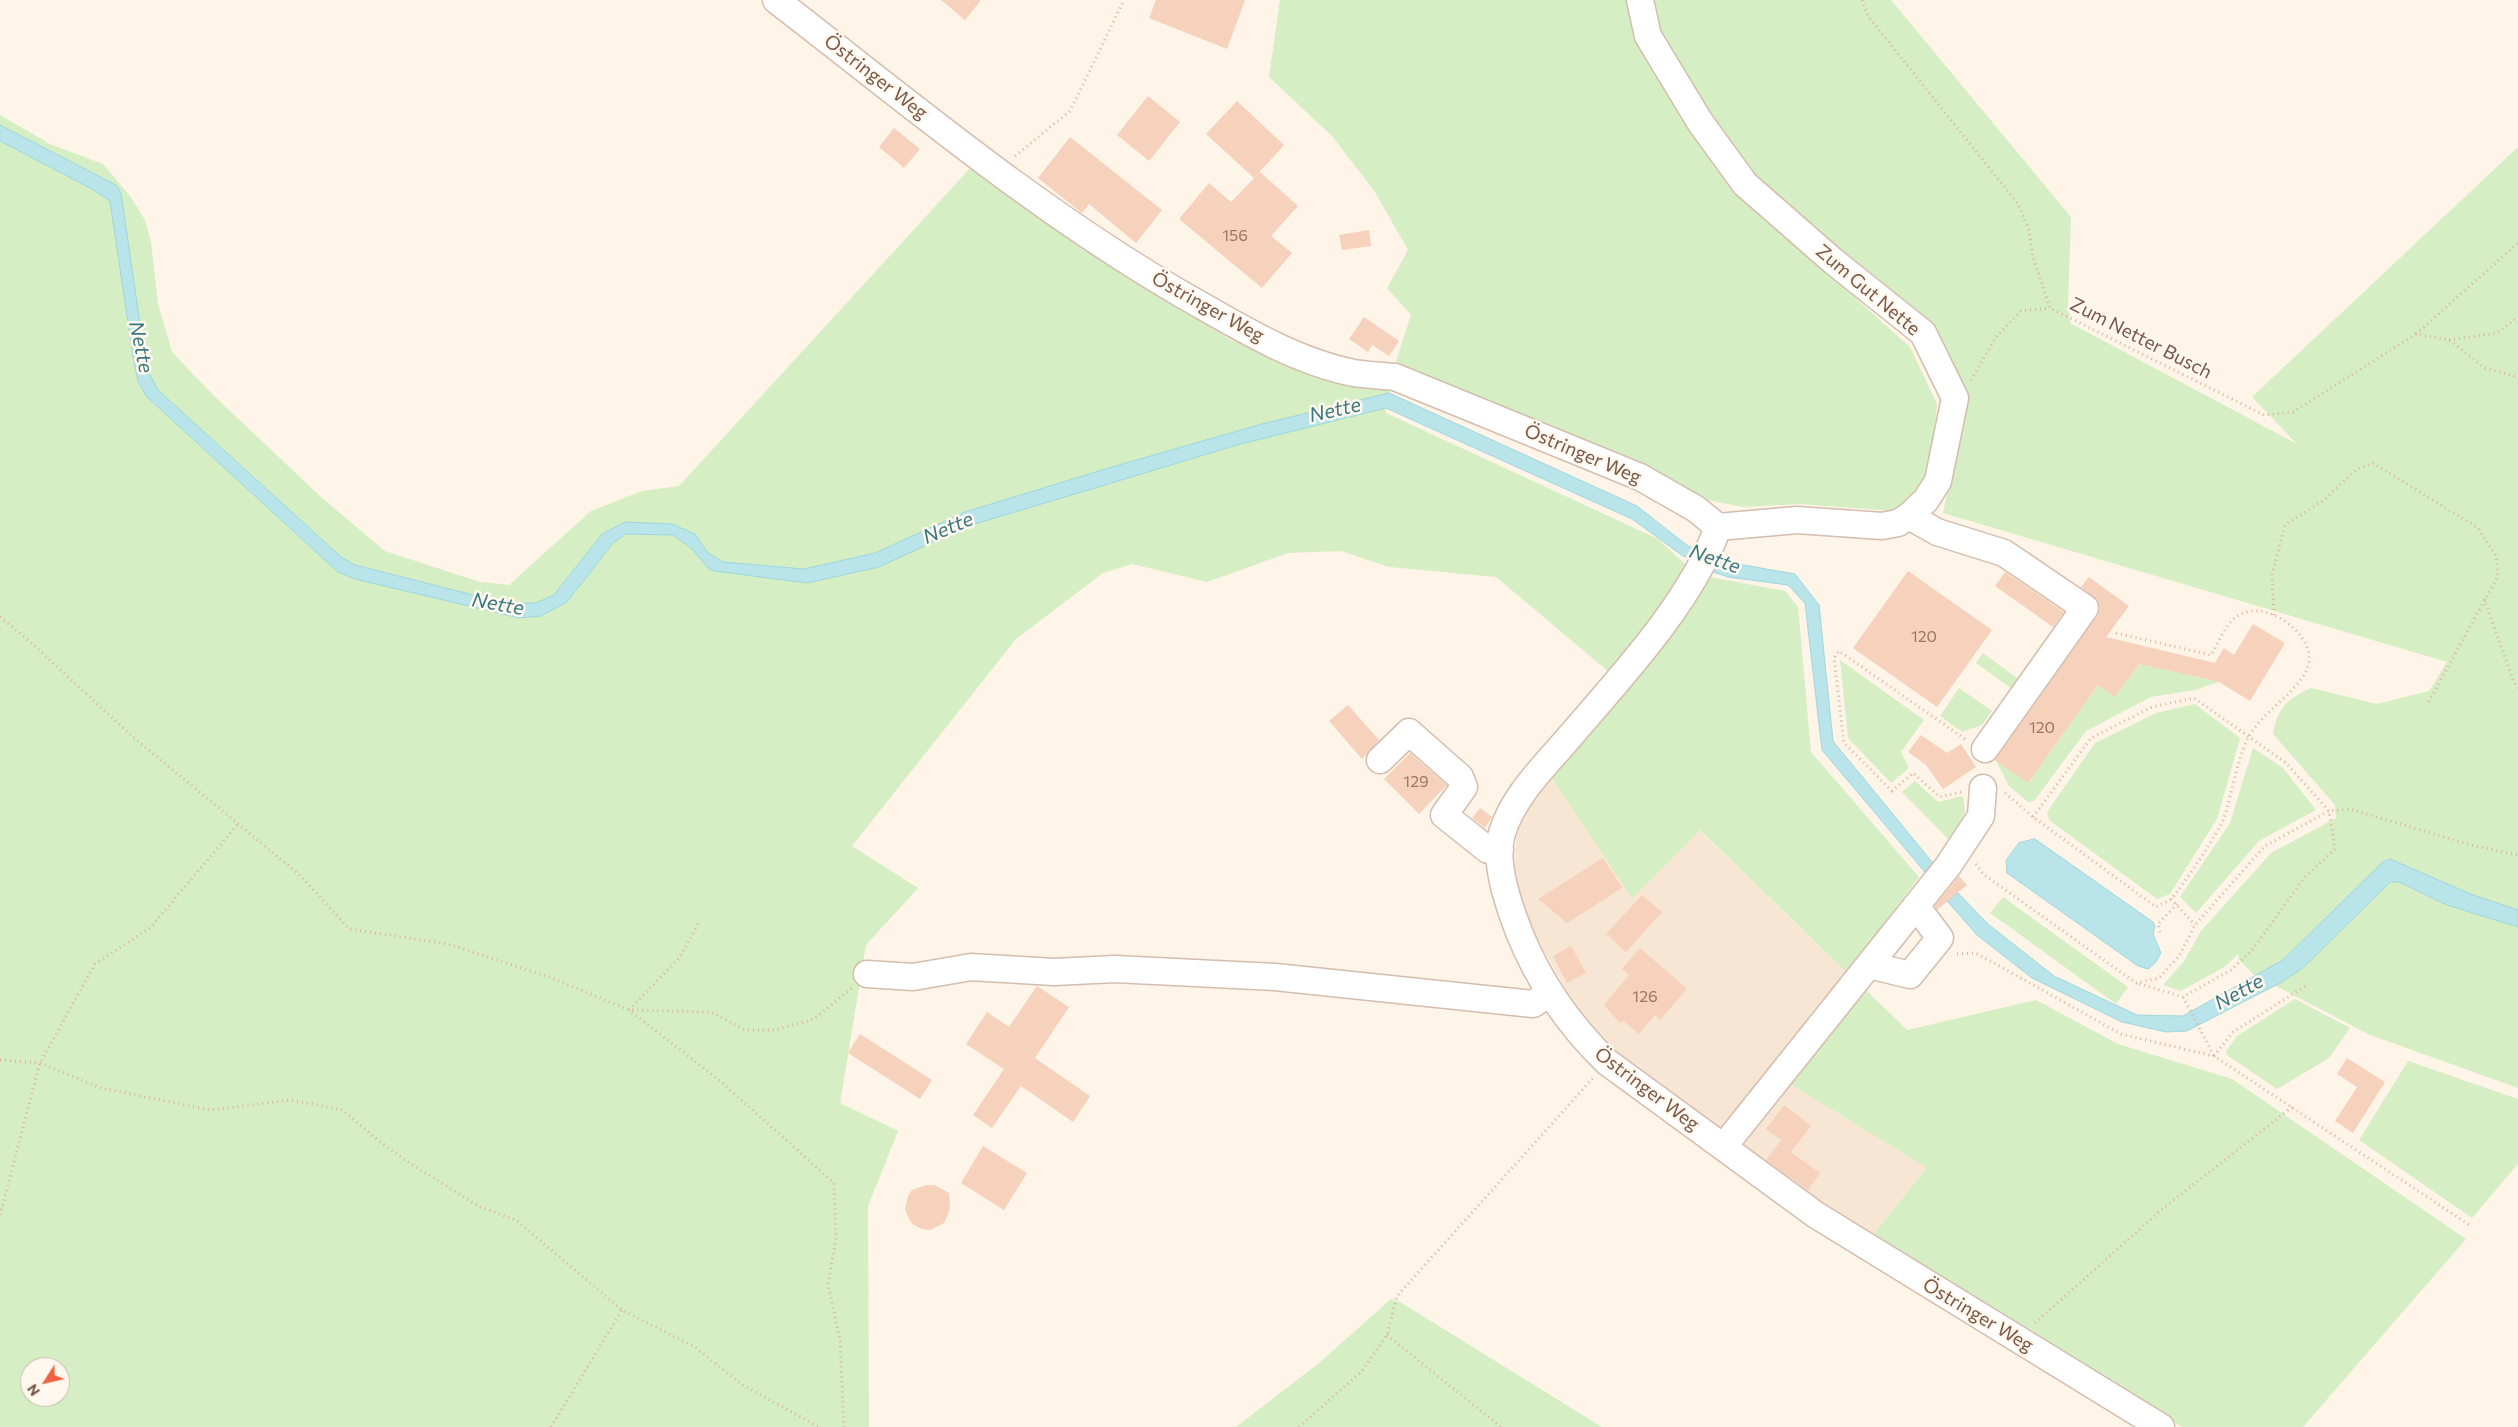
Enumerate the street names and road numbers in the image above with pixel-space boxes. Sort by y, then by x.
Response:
street label: Östringer Weg [820,30,932,124]
street label: Zum Gut Nette [1811,240,1925,340]
street label: Östringer Weg [1148,267,1268,347]
street label: Zum Netter Busch [2066,292,2216,384]
street label: Östringer Weg [1521,419,1645,489]
street label: Östringer Weg [1590,1042,1704,1136]
street label: Östringer Weg [1919,1273,2037,1357]

